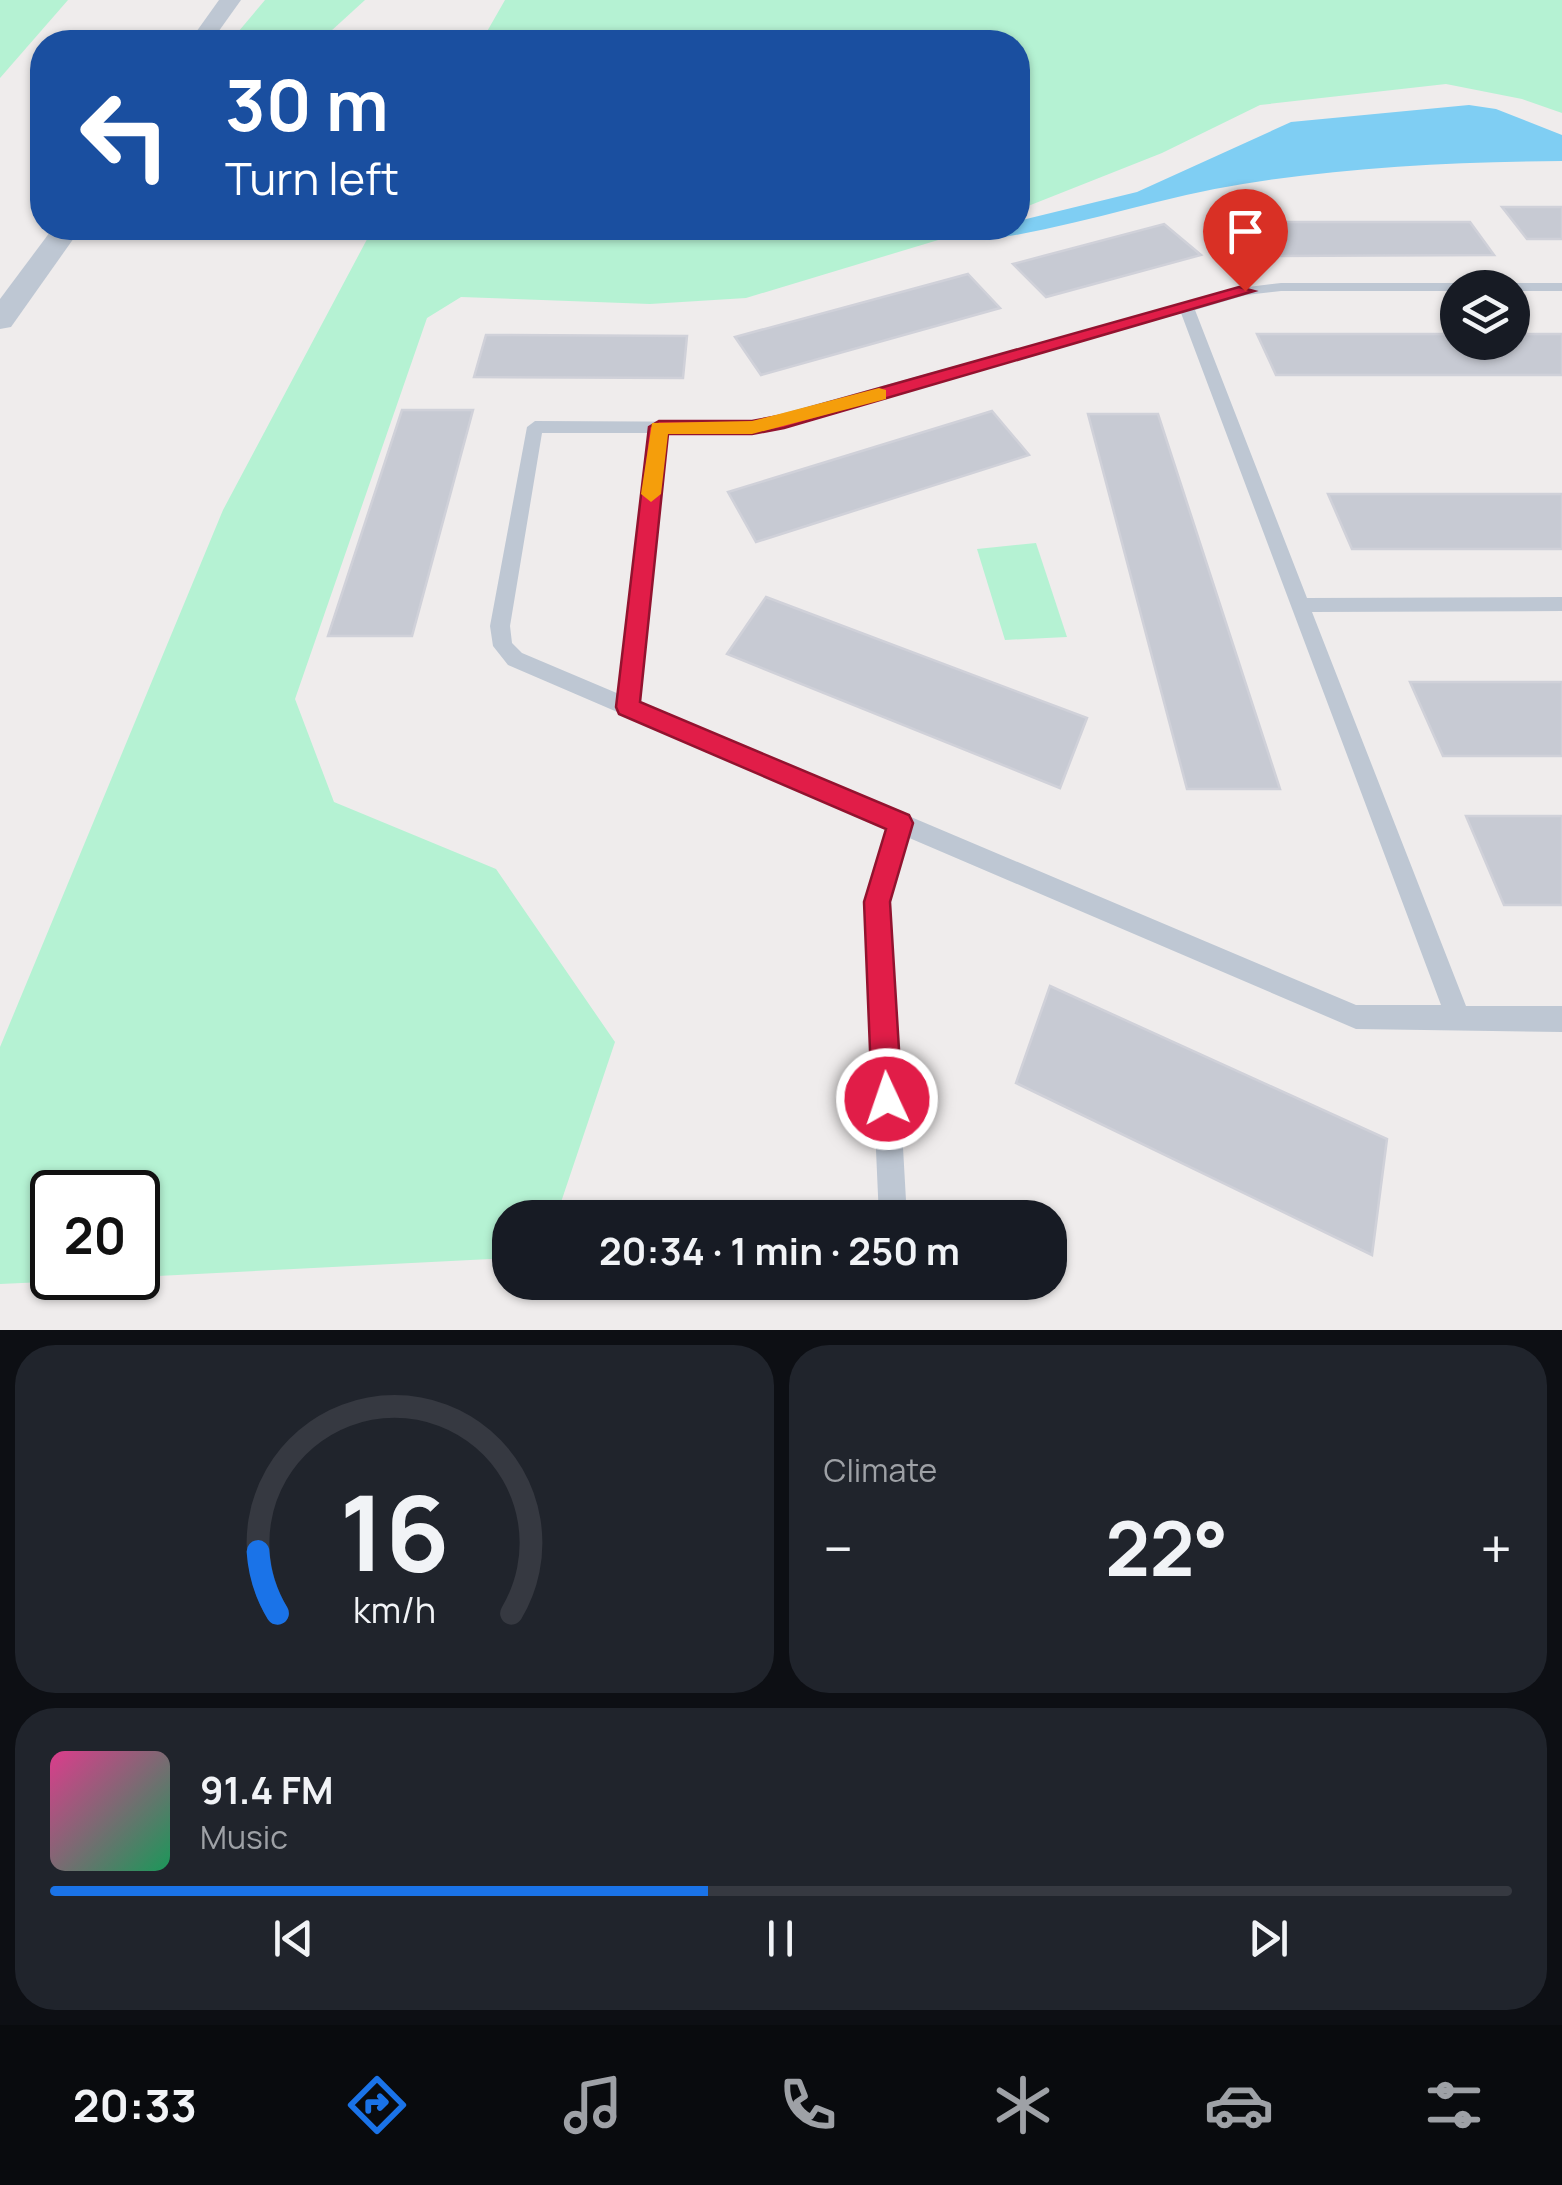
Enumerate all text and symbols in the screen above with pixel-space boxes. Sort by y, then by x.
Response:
text: 30 m [225,56,389,152]
icon: left [60,70,190,200]
text: Turn left [225,147,399,209]
pin [1203,189,1288,292]
icon: arrive [1218,204,1273,259]
map controls [1440,270,1530,360]
button: layers [1440,270,1530,360]
position arrow [835,1047,939,1151]
speed limit sign: 20 [30,1170,160,1300]
text: 20:34 · 1 min · 250 m [599,1224,960,1276]
text: Climate [824,1448,937,1492]
text: 16 [339,1460,449,1602]
text: 22° [1105,1496,1228,1599]
text: − [824,1510,853,1586]
text: + [1480,1510,1512,1586]
text: km/h [353,1585,436,1634]
text: 91.4 FM [200,1763,333,1815]
text: Music [200,1815,288,1859]
icon: previous [266,1911,321,1966]
icon: pause [753,1911,808,1966]
icon: next [1241,1911,1296,1966]
icon: directions [342,2070,412,2140]
icon: music [558,2070,628,2140]
icon: phone [773,2070,843,2140]
icon: climate [988,2070,1058,2140]
icon: car [1204,2070,1274,2140]
icon: filters [1419,2070,1489,2140]
text: 20:33 [73,2074,197,2136]

